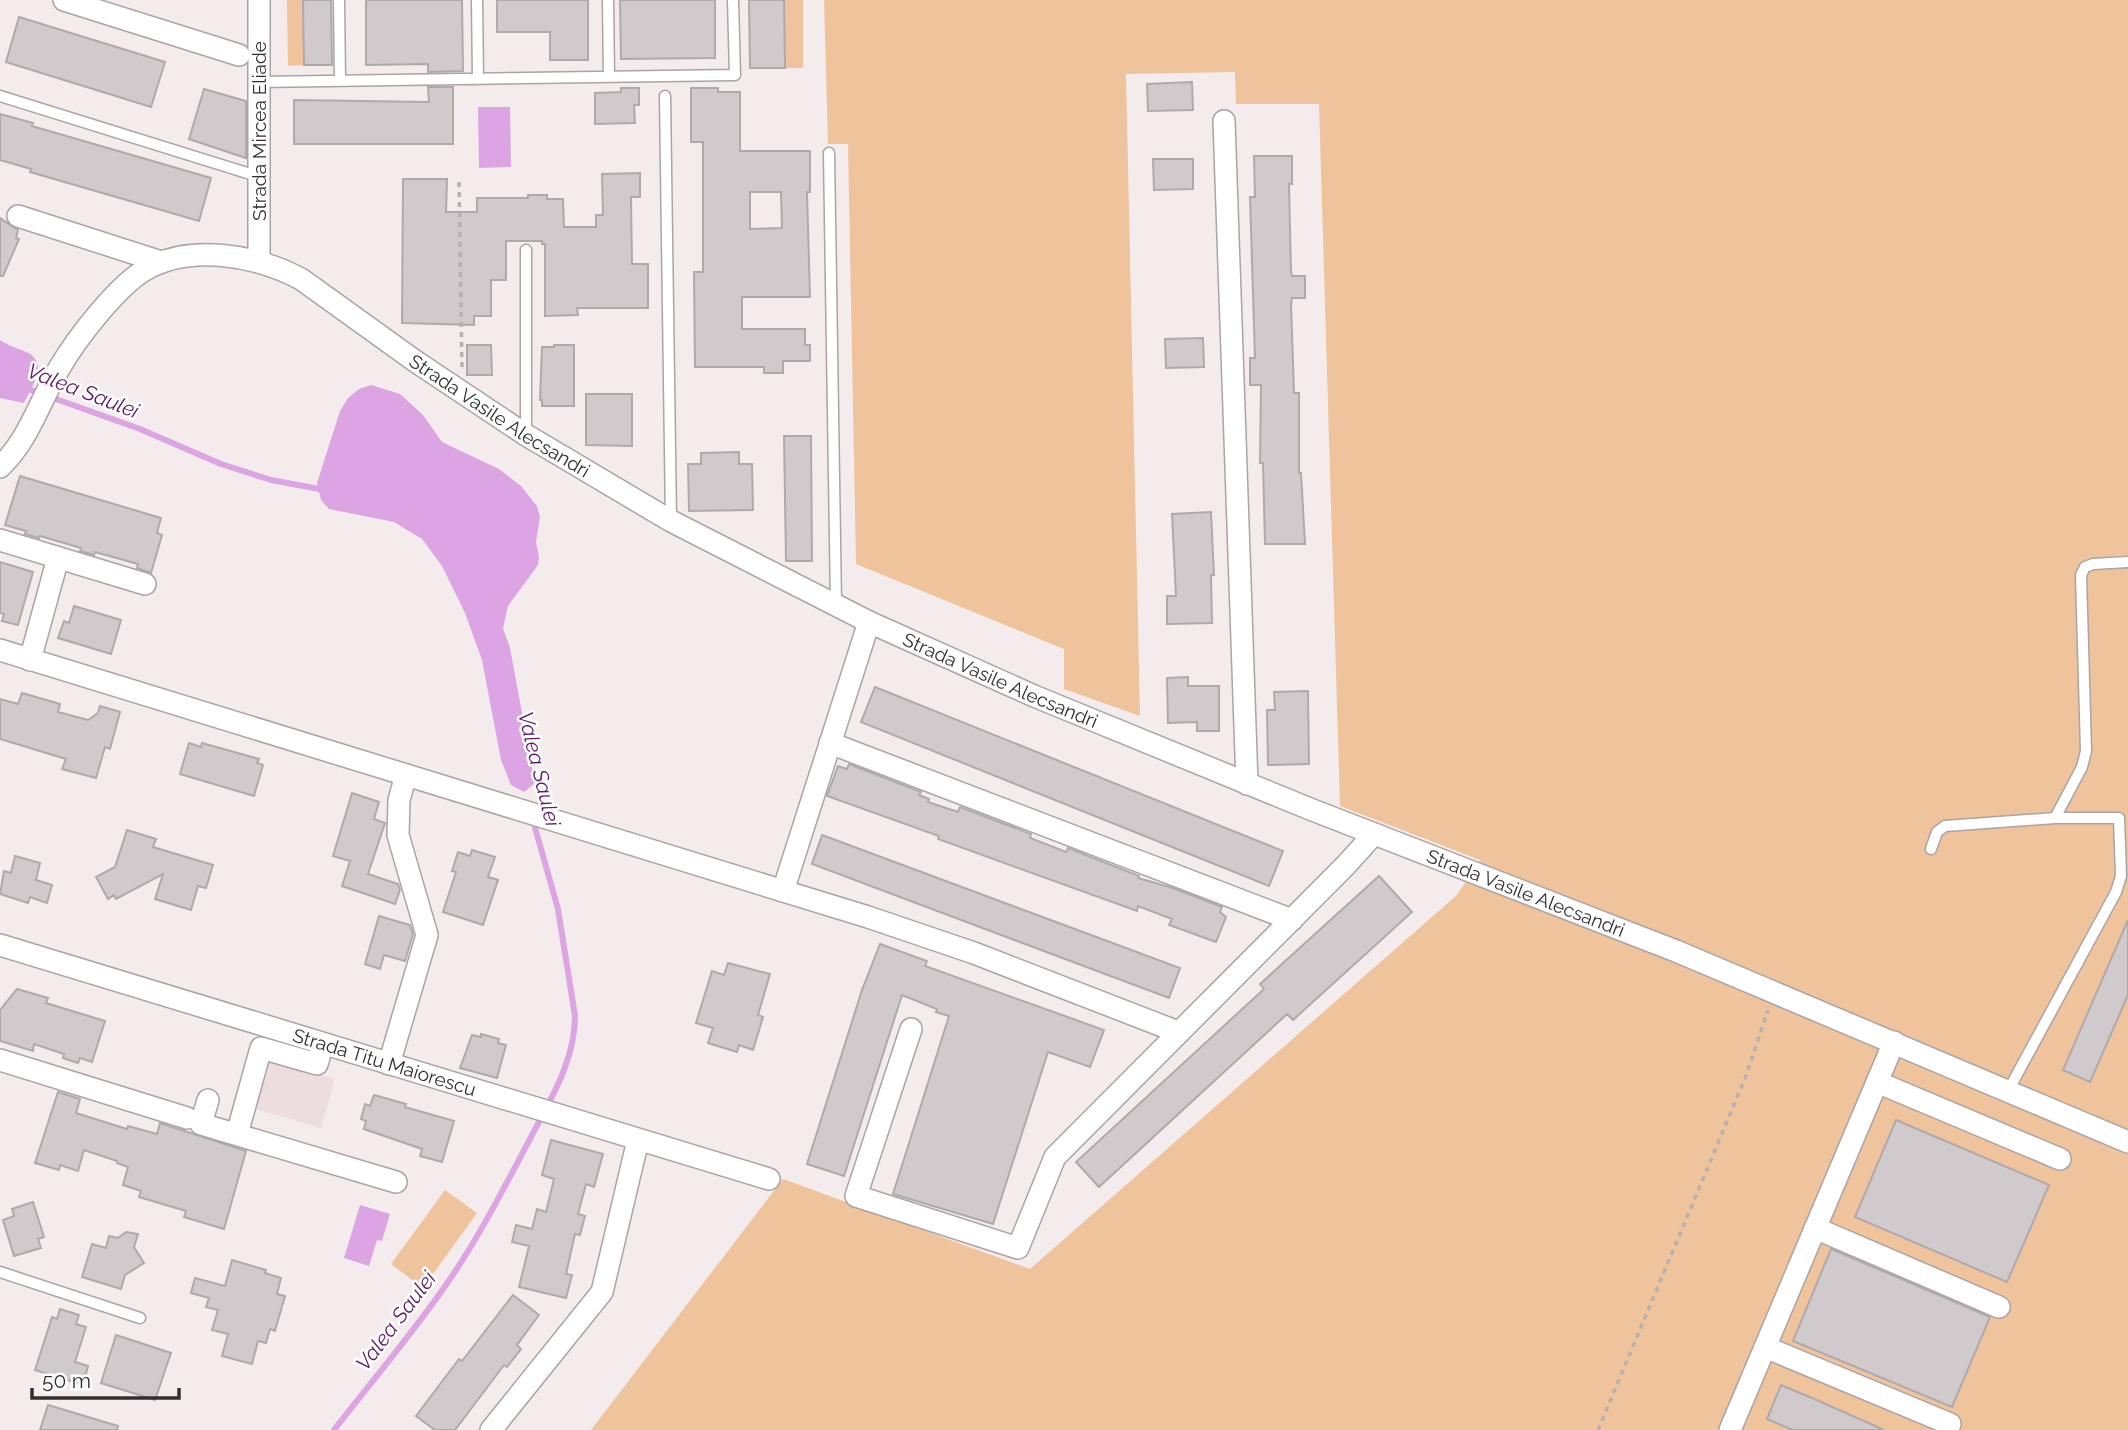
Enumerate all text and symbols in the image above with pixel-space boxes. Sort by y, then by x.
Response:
street label: Strada Mircea Eliade [248,41,270,221]
street label: Strada Vasile Alecsandri [405,350,594,482]
water label: Valea Saulei [24,358,143,423]
street label: Strada Vasile Alecsandri [900,628,1101,732]
water label: Valea Saulei [513,709,566,829]
street label: Strada Vasile Alecsandri [1424,844,1628,941]
street label: Strada Titu Maiorescu [290,1024,479,1100]
water label: Valea Saulei [350,1266,441,1375]
scale bar [32,1356,178,1400]
text: 50 m [42,1368,91,1393]

